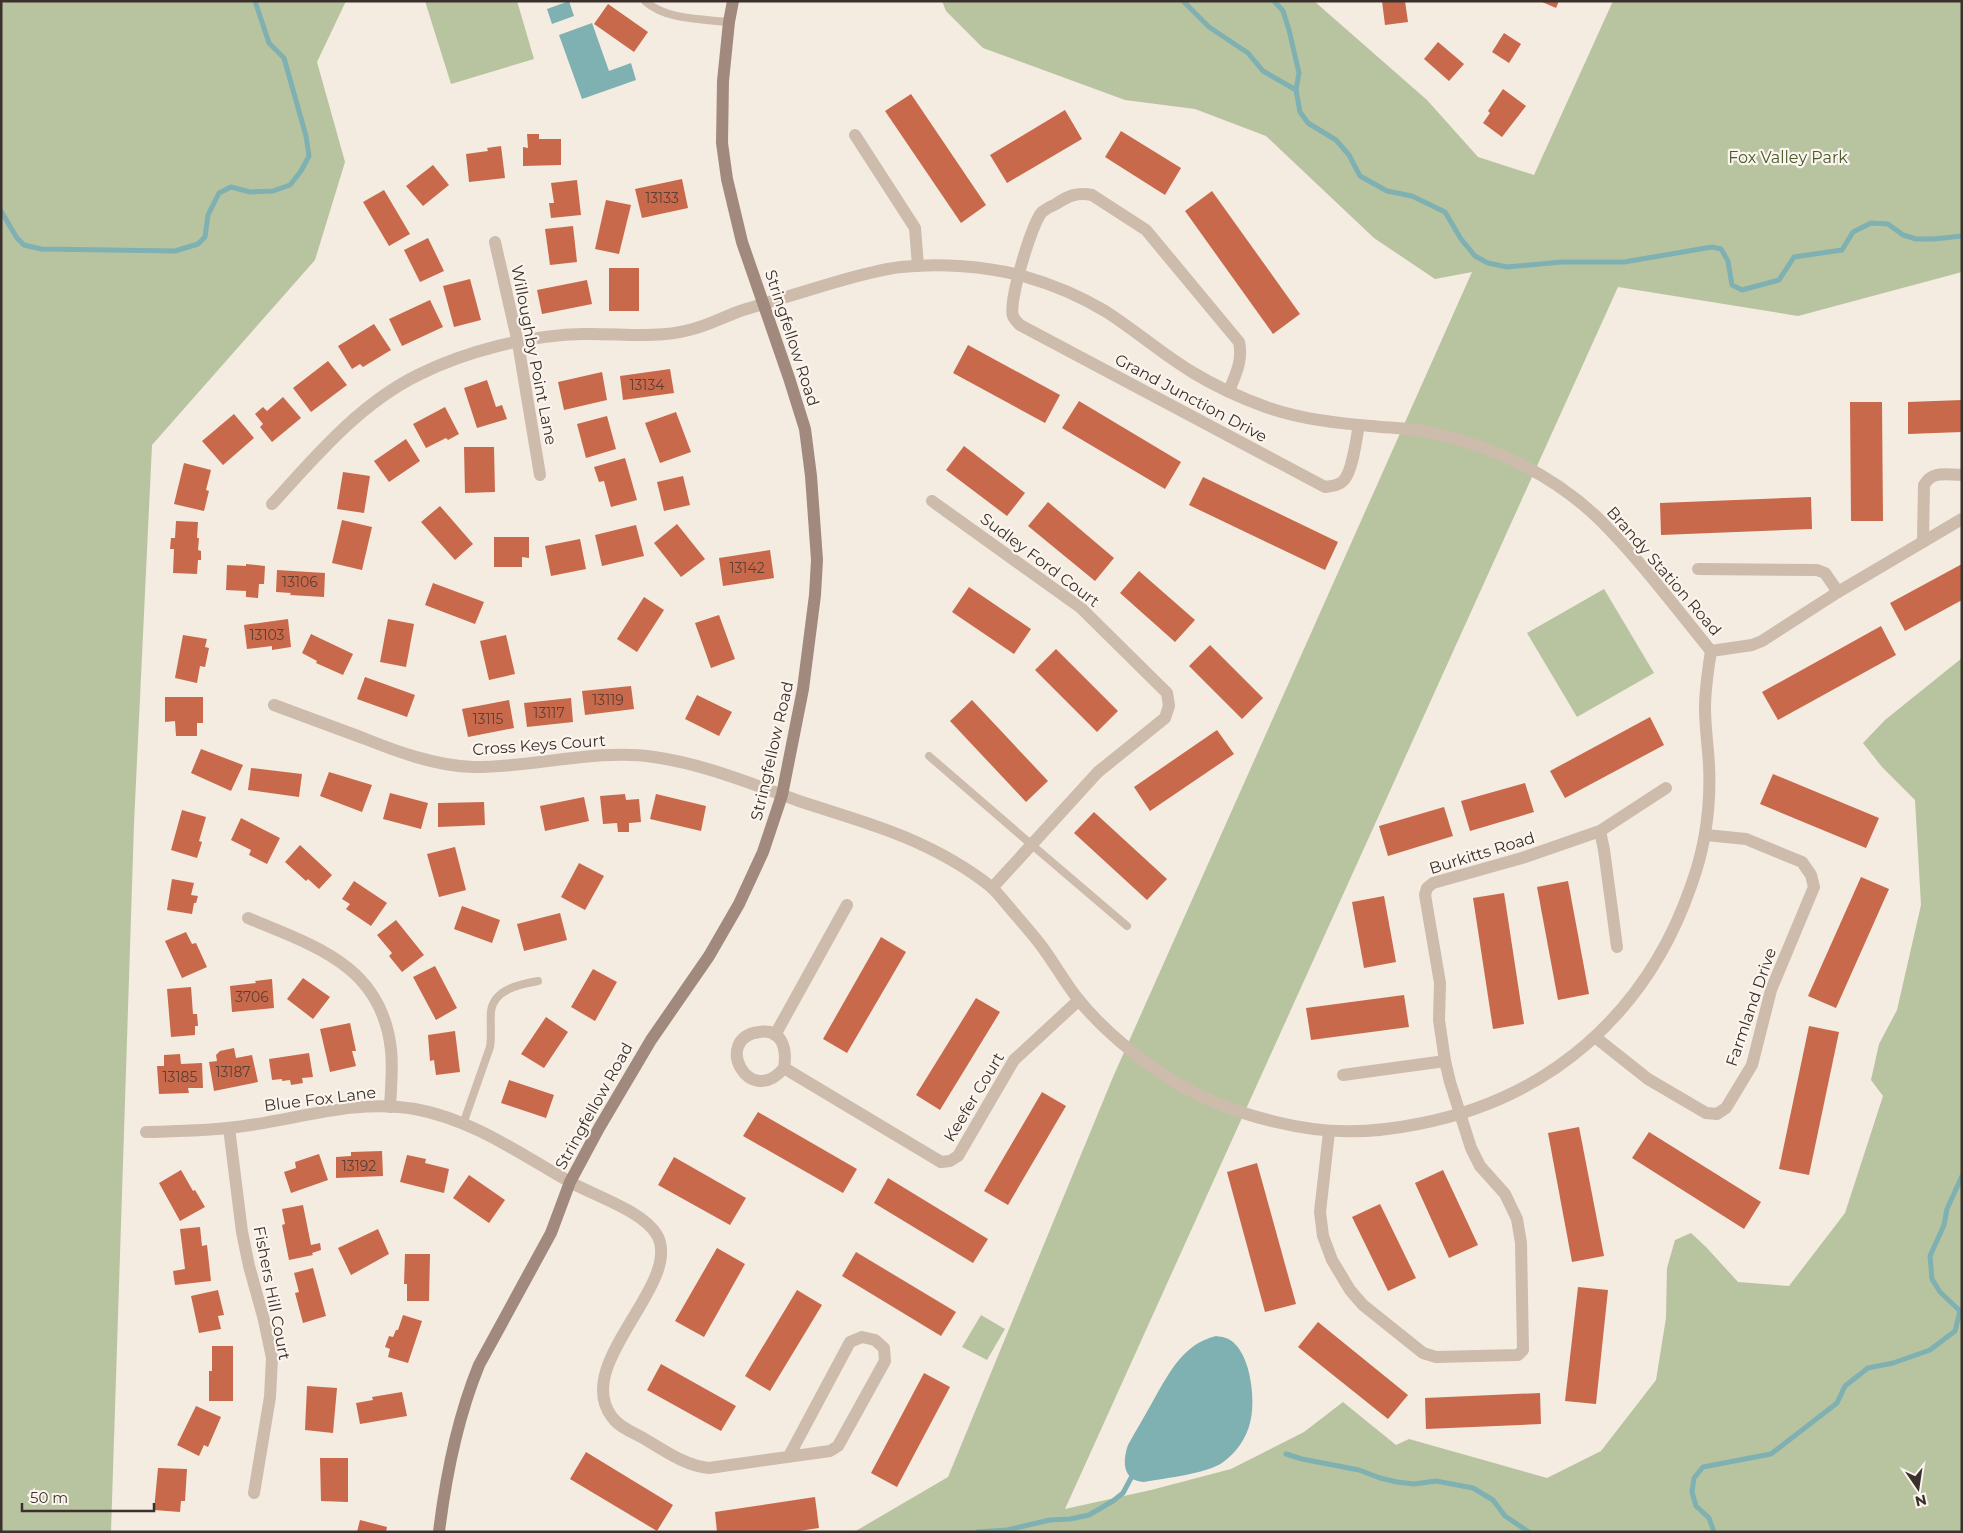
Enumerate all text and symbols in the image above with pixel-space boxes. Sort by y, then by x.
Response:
park label: Fox Valley Park [1728,148,1848,167]
house number: 13133 [645,189,679,207]
street label: Willoughby Point Lane [507,263,561,447]
street label: Stringfellow Road [761,267,823,409]
street label: Grand Junction Drive [1112,350,1270,446]
house number: 13134 [629,376,665,394]
street label: Brandy Station Road [1603,503,1725,639]
street label: Sudley Ford Court [977,509,1104,611]
house number: 13142 [729,559,765,577]
house number: 13106 [282,573,318,591]
house number: 13103 [249,626,285,644]
street label: Stringfellow Road [747,680,797,822]
house number: 13119 [592,691,624,709]
house number: 13117 [533,704,565,722]
house number: 13115 [473,710,504,728]
street label: Cross Keys Court [472,731,607,759]
street label: Burkitts Road [1427,828,1537,878]
street label: Farmland Drive [1722,945,1780,1069]
house number: 3706 [235,988,269,1006]
street label: Stringfellow Road [551,1039,637,1173]
street label: Keefer Court [940,1048,1008,1145]
house number: 13187 [215,1063,251,1081]
house number: 13185 [163,1068,197,1086]
street label: Blue Fox Lane [263,1083,377,1115]
house number: 13192 [342,1157,376,1175]
street label: Fishers Hill Court [250,1224,294,1362]
north arrow [1893,1463,1943,1513]
scale bar [22,1480,155,1512]
text: 50 m [30,1488,68,1507]
text: N [1913,1491,1928,1511]

